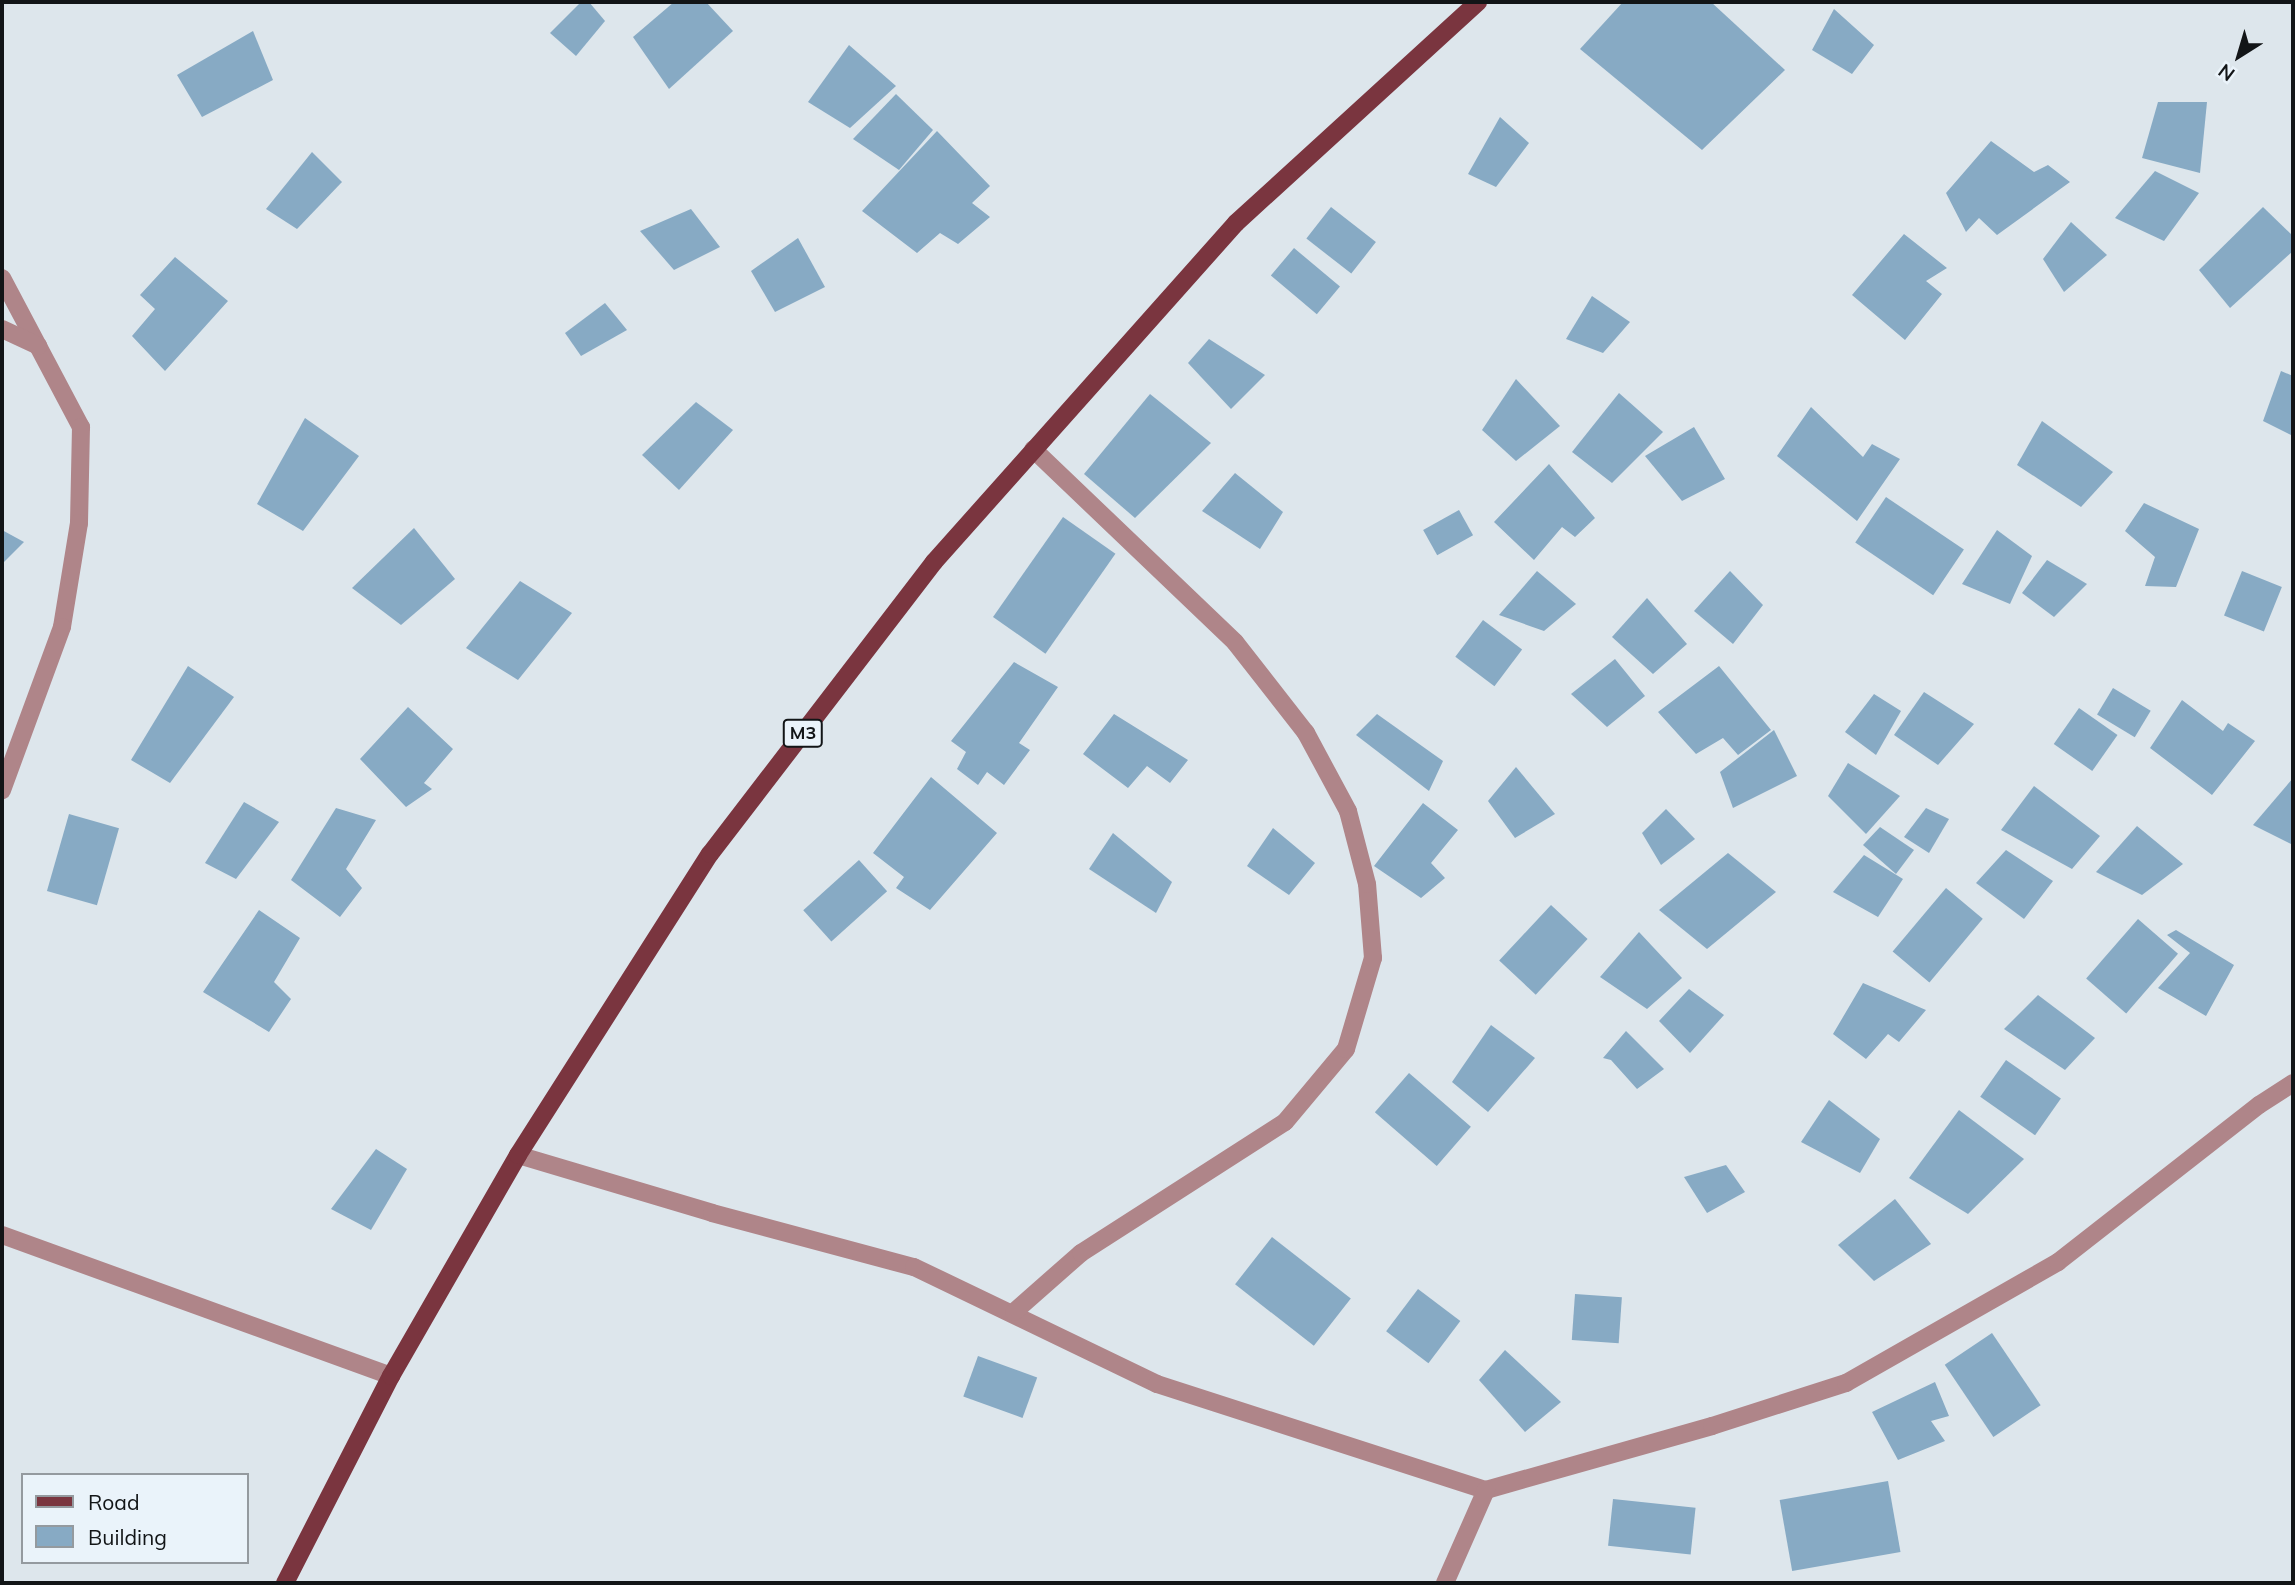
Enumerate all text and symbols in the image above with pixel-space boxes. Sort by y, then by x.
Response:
north arrow [2204,21,2274,91]
text: N [2213,59,2239,87]
road number: M3 [782,718,824,748]
legend [21,1473,248,1564]
text: Road [88,1489,139,1515]
text: Building [88,1524,167,1550]

